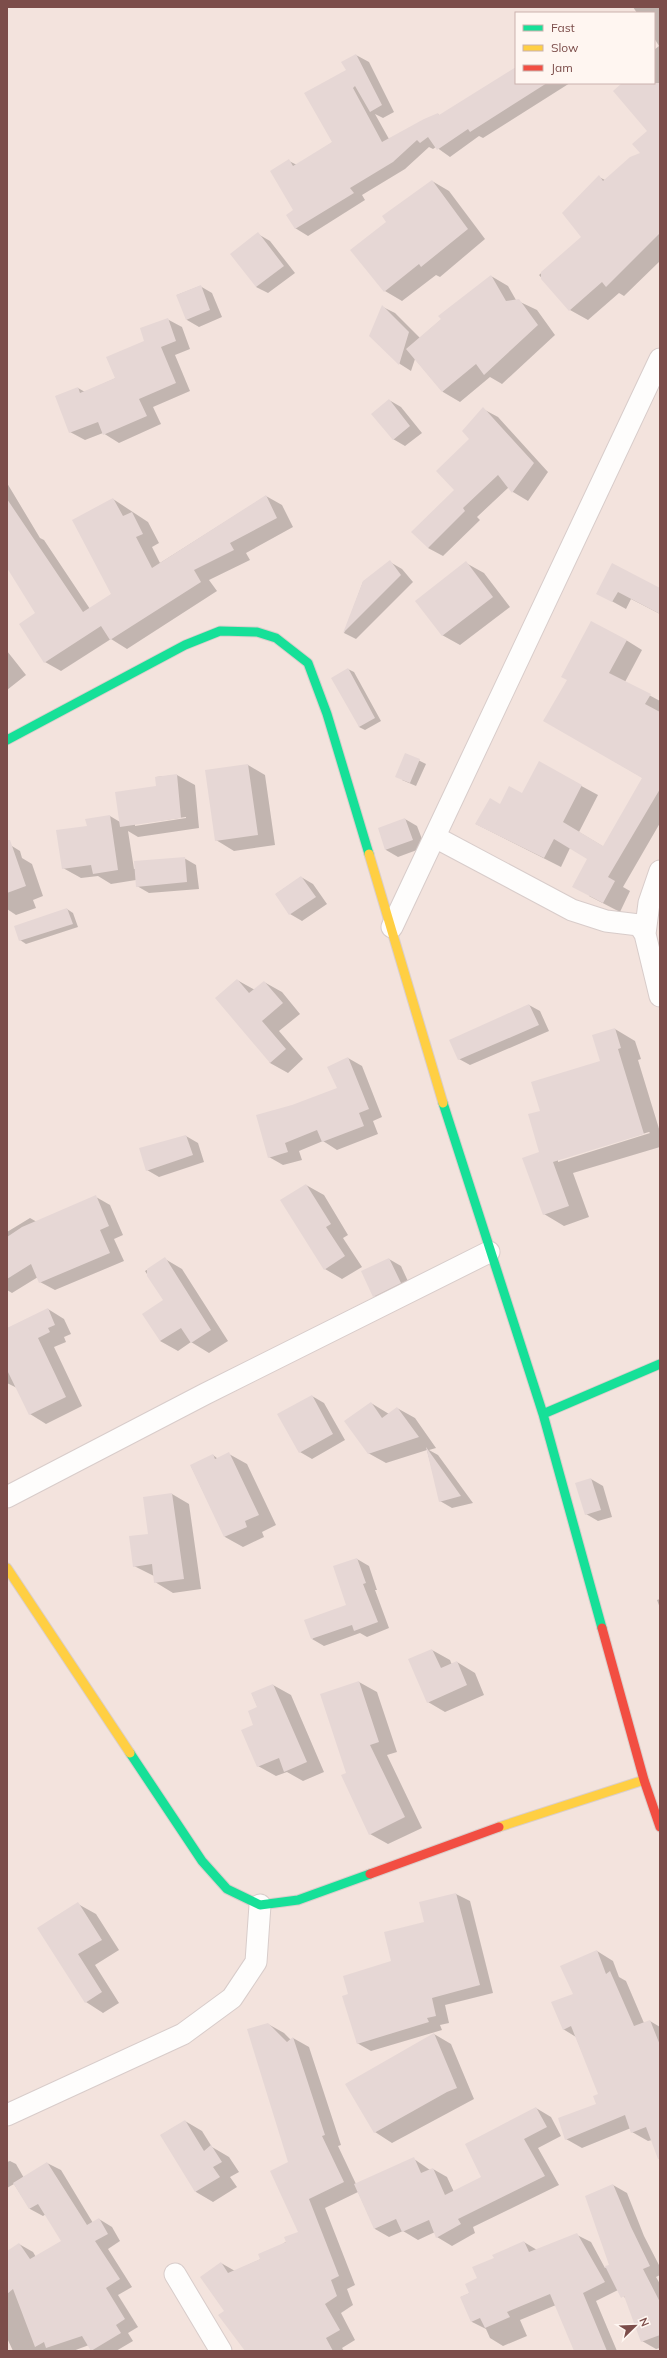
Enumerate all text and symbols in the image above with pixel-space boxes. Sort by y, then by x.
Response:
legend [515,12,655,84]
text: Fast [551,20,575,35]
text: Slow [551,40,579,55]
text: Jam [551,60,573,75]
north arrow [615,2306,655,2346]
text: N [636,2316,652,2329]

